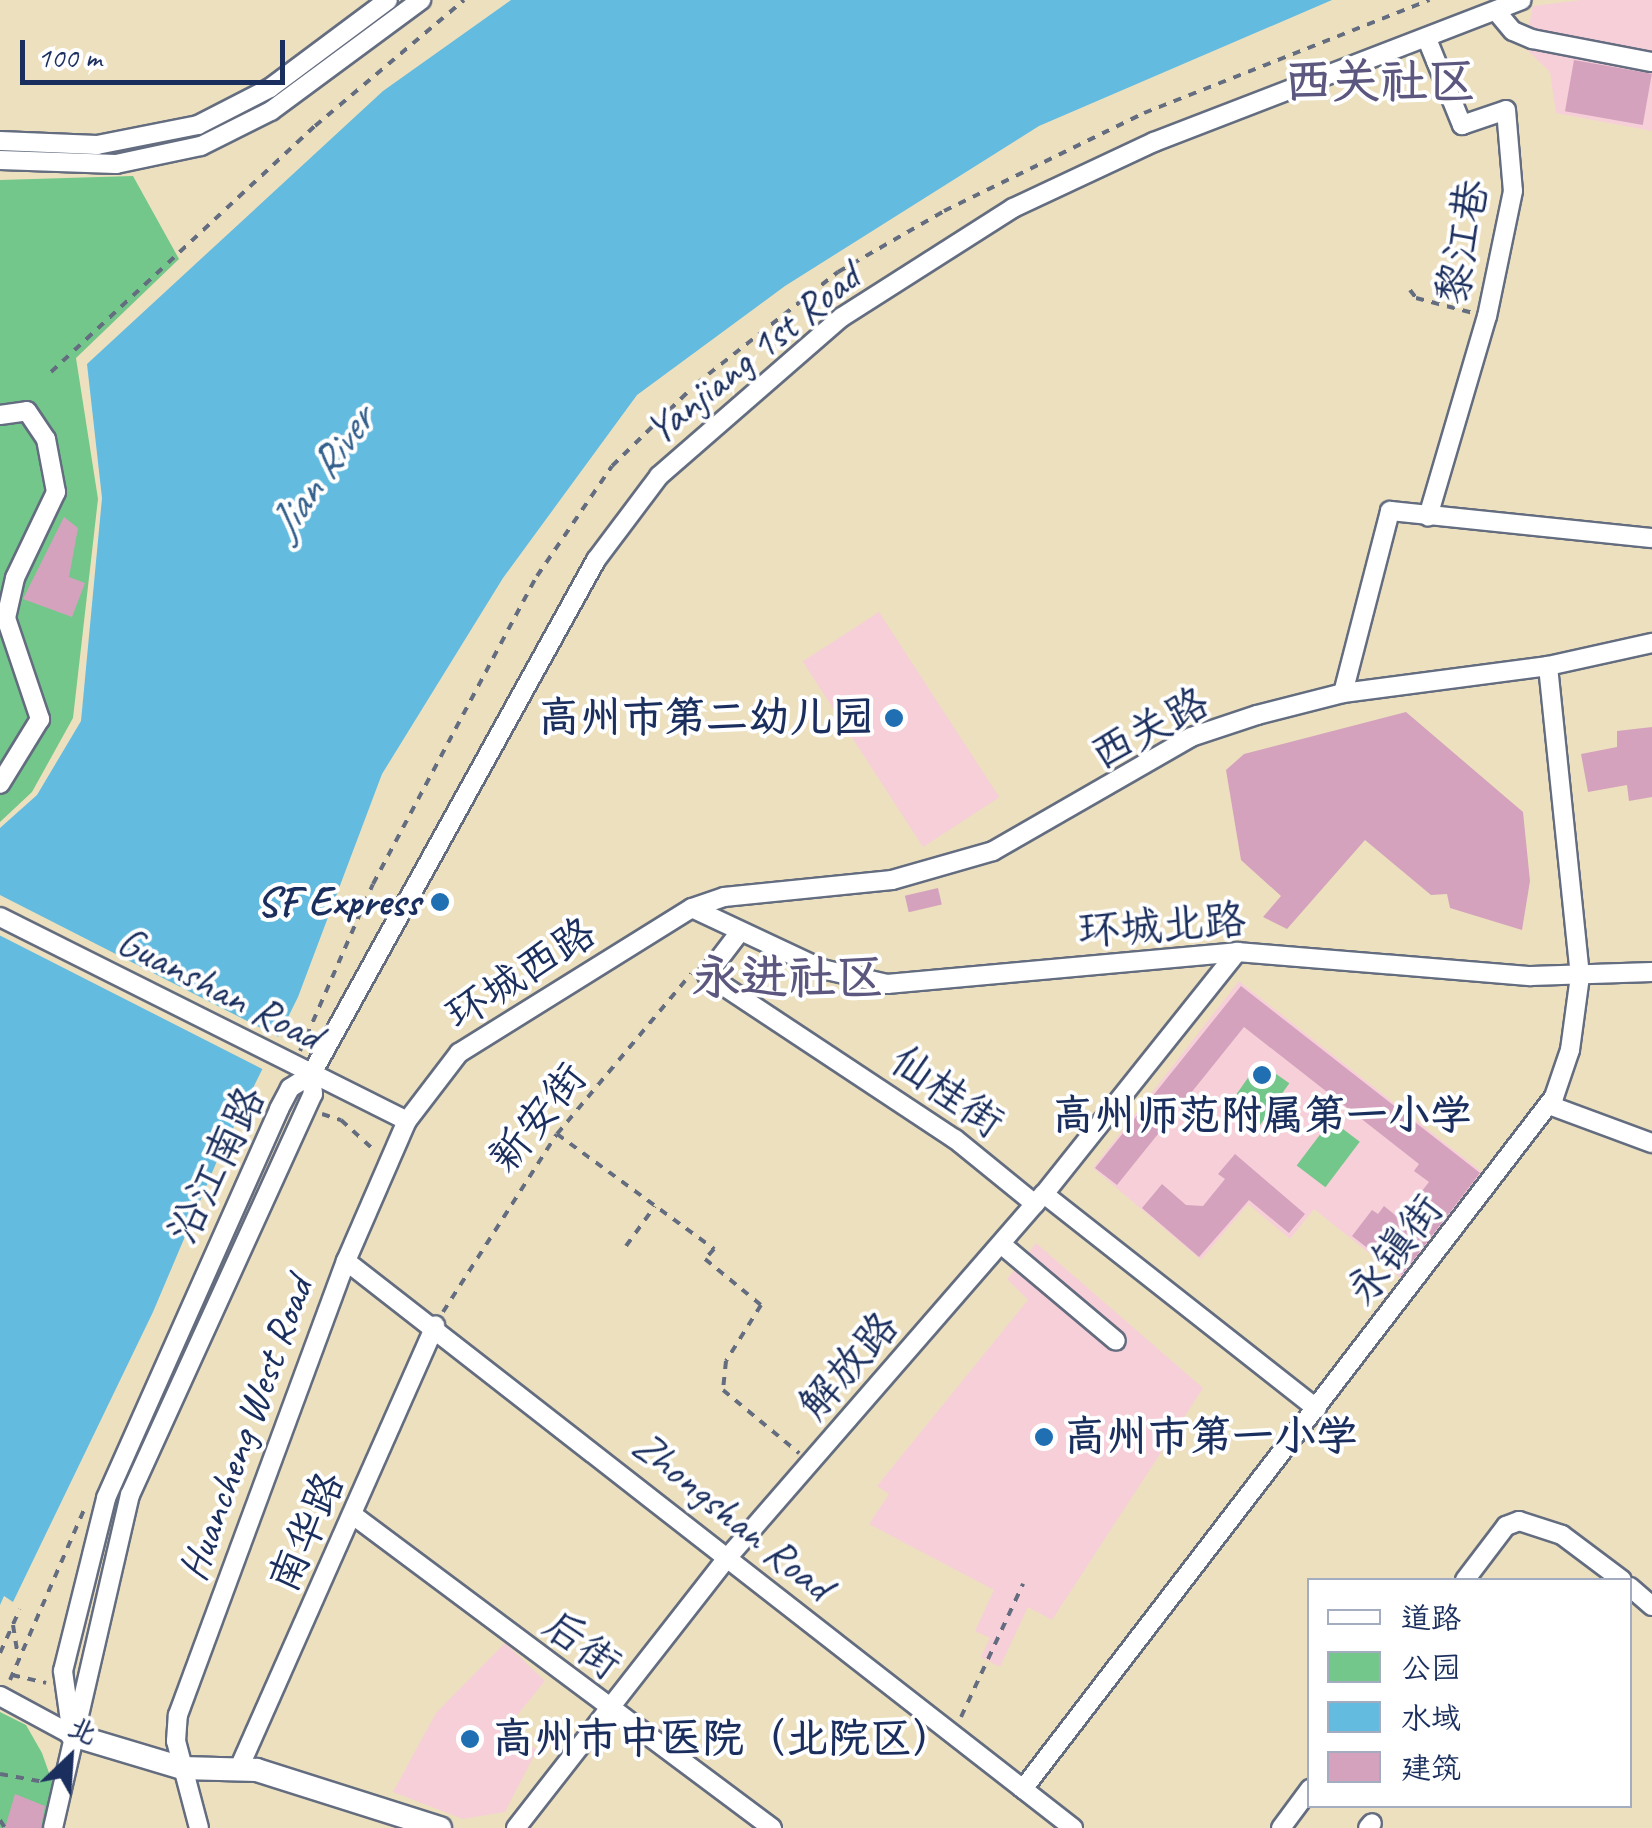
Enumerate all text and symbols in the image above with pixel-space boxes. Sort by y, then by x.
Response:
scale bar [25,20,290,82]
text: 100 m [37,38,102,76]
district label: 西关社区 [1284,53,1476,111]
street label: 黎江巷 [1427,176,1499,308]
street label: Yanjiang 1st Road [636,252,870,456]
water label: Jian River [256,396,386,550]
street label: 西关路 [1083,677,1217,781]
place label: 高州市第二幼儿园 [538,693,874,743]
marker: 高州市第二幼儿园 [883,707,905,729]
place label: SF Express [257,877,420,927]
marker: SF Express [429,891,451,913]
street label: 环城北路 [1076,895,1248,957]
street label: 环城西路 [437,907,605,1041]
street label: Guanshan Road [109,916,329,1062]
district label: 永进社区 [692,949,884,1007]
street label: 仙桂街 [881,1035,1013,1149]
street label: 新安街 [479,1053,597,1183]
marker: 高州师范附属第一小学 [1251,1064,1273,1086]
street label: 沿江南路 [158,1078,276,1252]
place label: 高州师范附属第一小学 [1052,1091,1472,1141]
street label: 永镇街 [1336,1185,1454,1315]
street label: Huancheng West Road [168,1270,324,1588]
street label: 解放路 [789,1302,909,1430]
place label: 高州市第一小学 [1064,1412,1358,1462]
street label: Zhongshan Road [623,1421,841,1611]
marker: 高州市第一小学 [1033,1426,1055,1448]
street label: 南华路 [258,1464,356,1600]
legend [1307,1578,1632,1808]
text: 道路 [1401,1599,1461,1637]
street label: 后街 [533,1600,631,1690]
text: 公园 [1401,1649,1461,1687]
text: 水域 [1401,1699,1461,1737]
north arrow [20,1708,120,1808]
text: 北 [63,1709,103,1752]
place label: 高州市中医院（北院区） [492,1714,954,1764]
marker: 高州市中医院（北院区） [457,1726,483,1752]
text: 建筑 [1401,1749,1461,1787]

